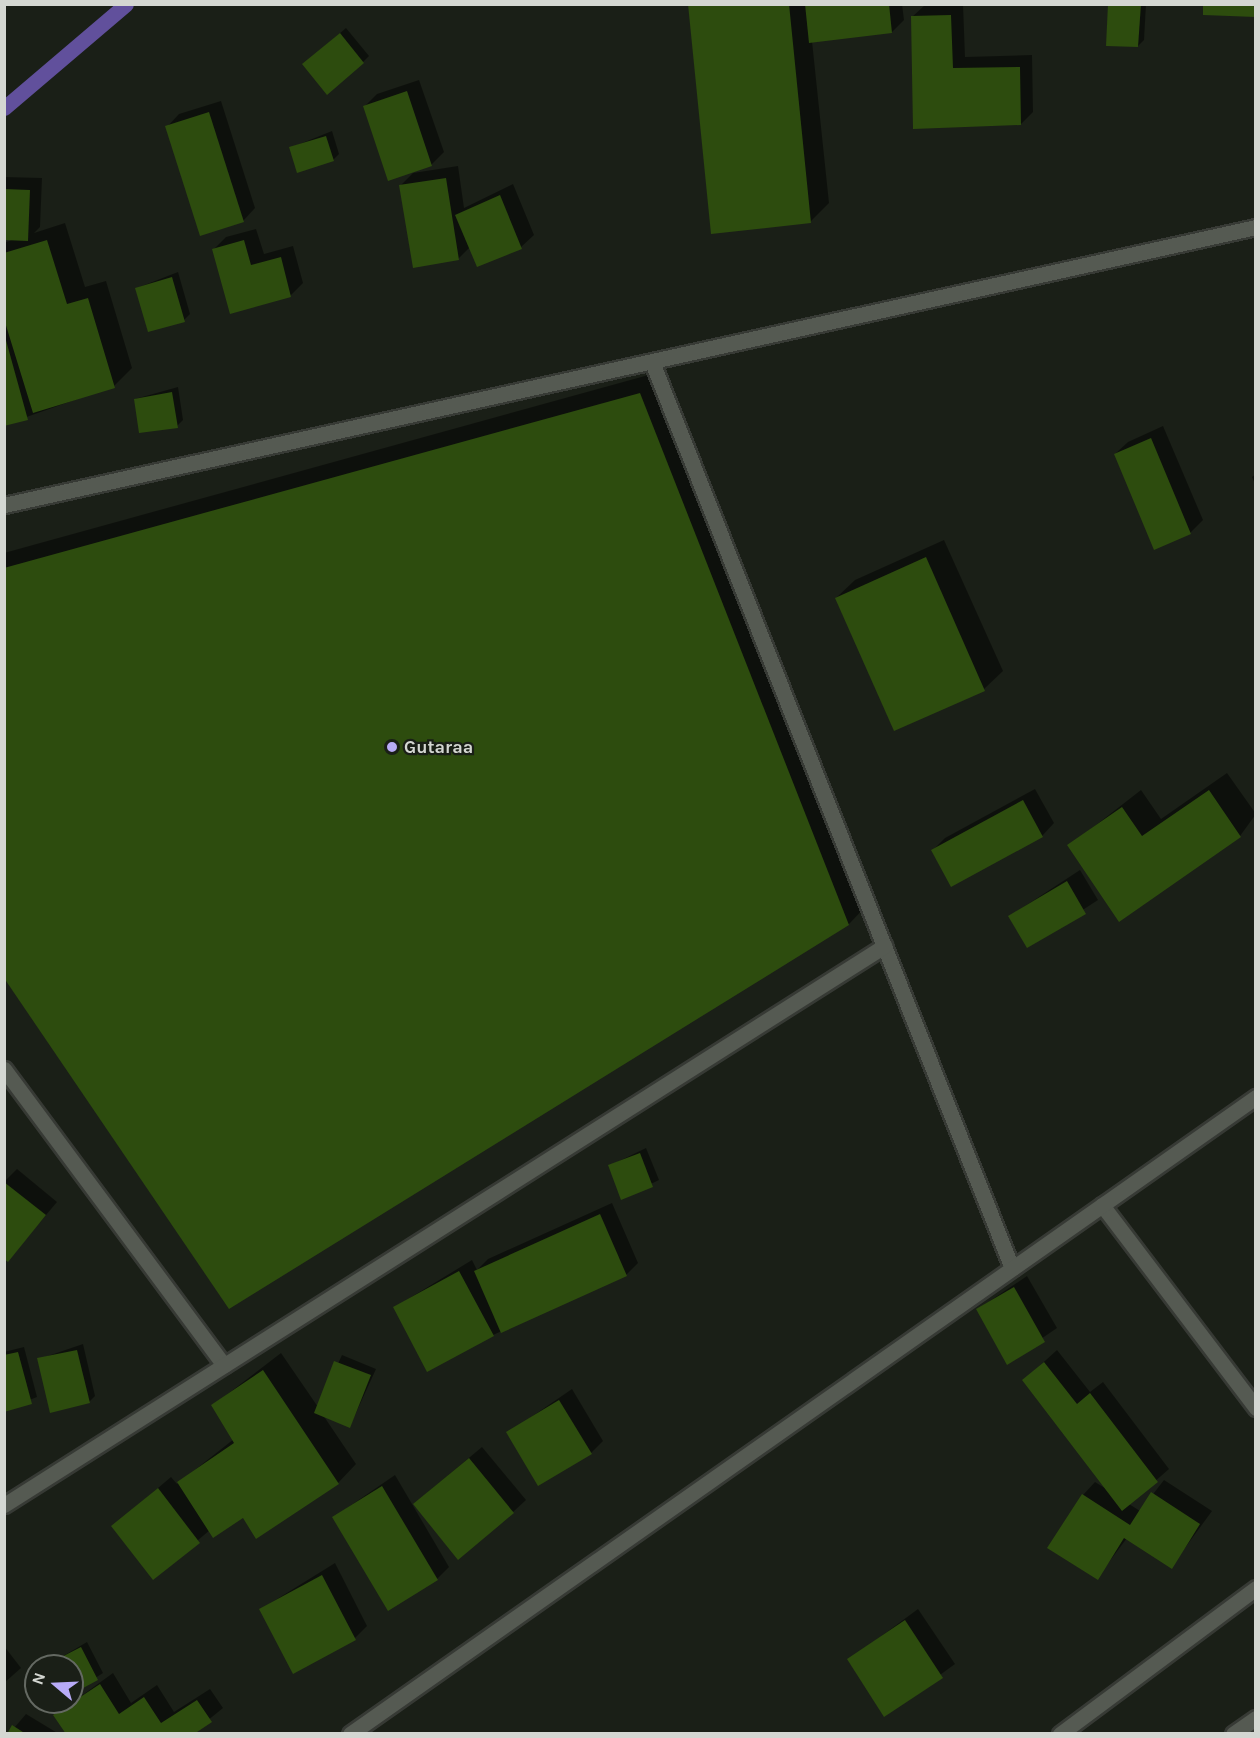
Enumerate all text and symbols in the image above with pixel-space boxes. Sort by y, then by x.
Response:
place label: Gutaraa [404,736,473,758]
marker: Gutaraa [385,740,399,754]
north arrow [24,1654,84,1714]
text: N [28,1670,49,1687]

